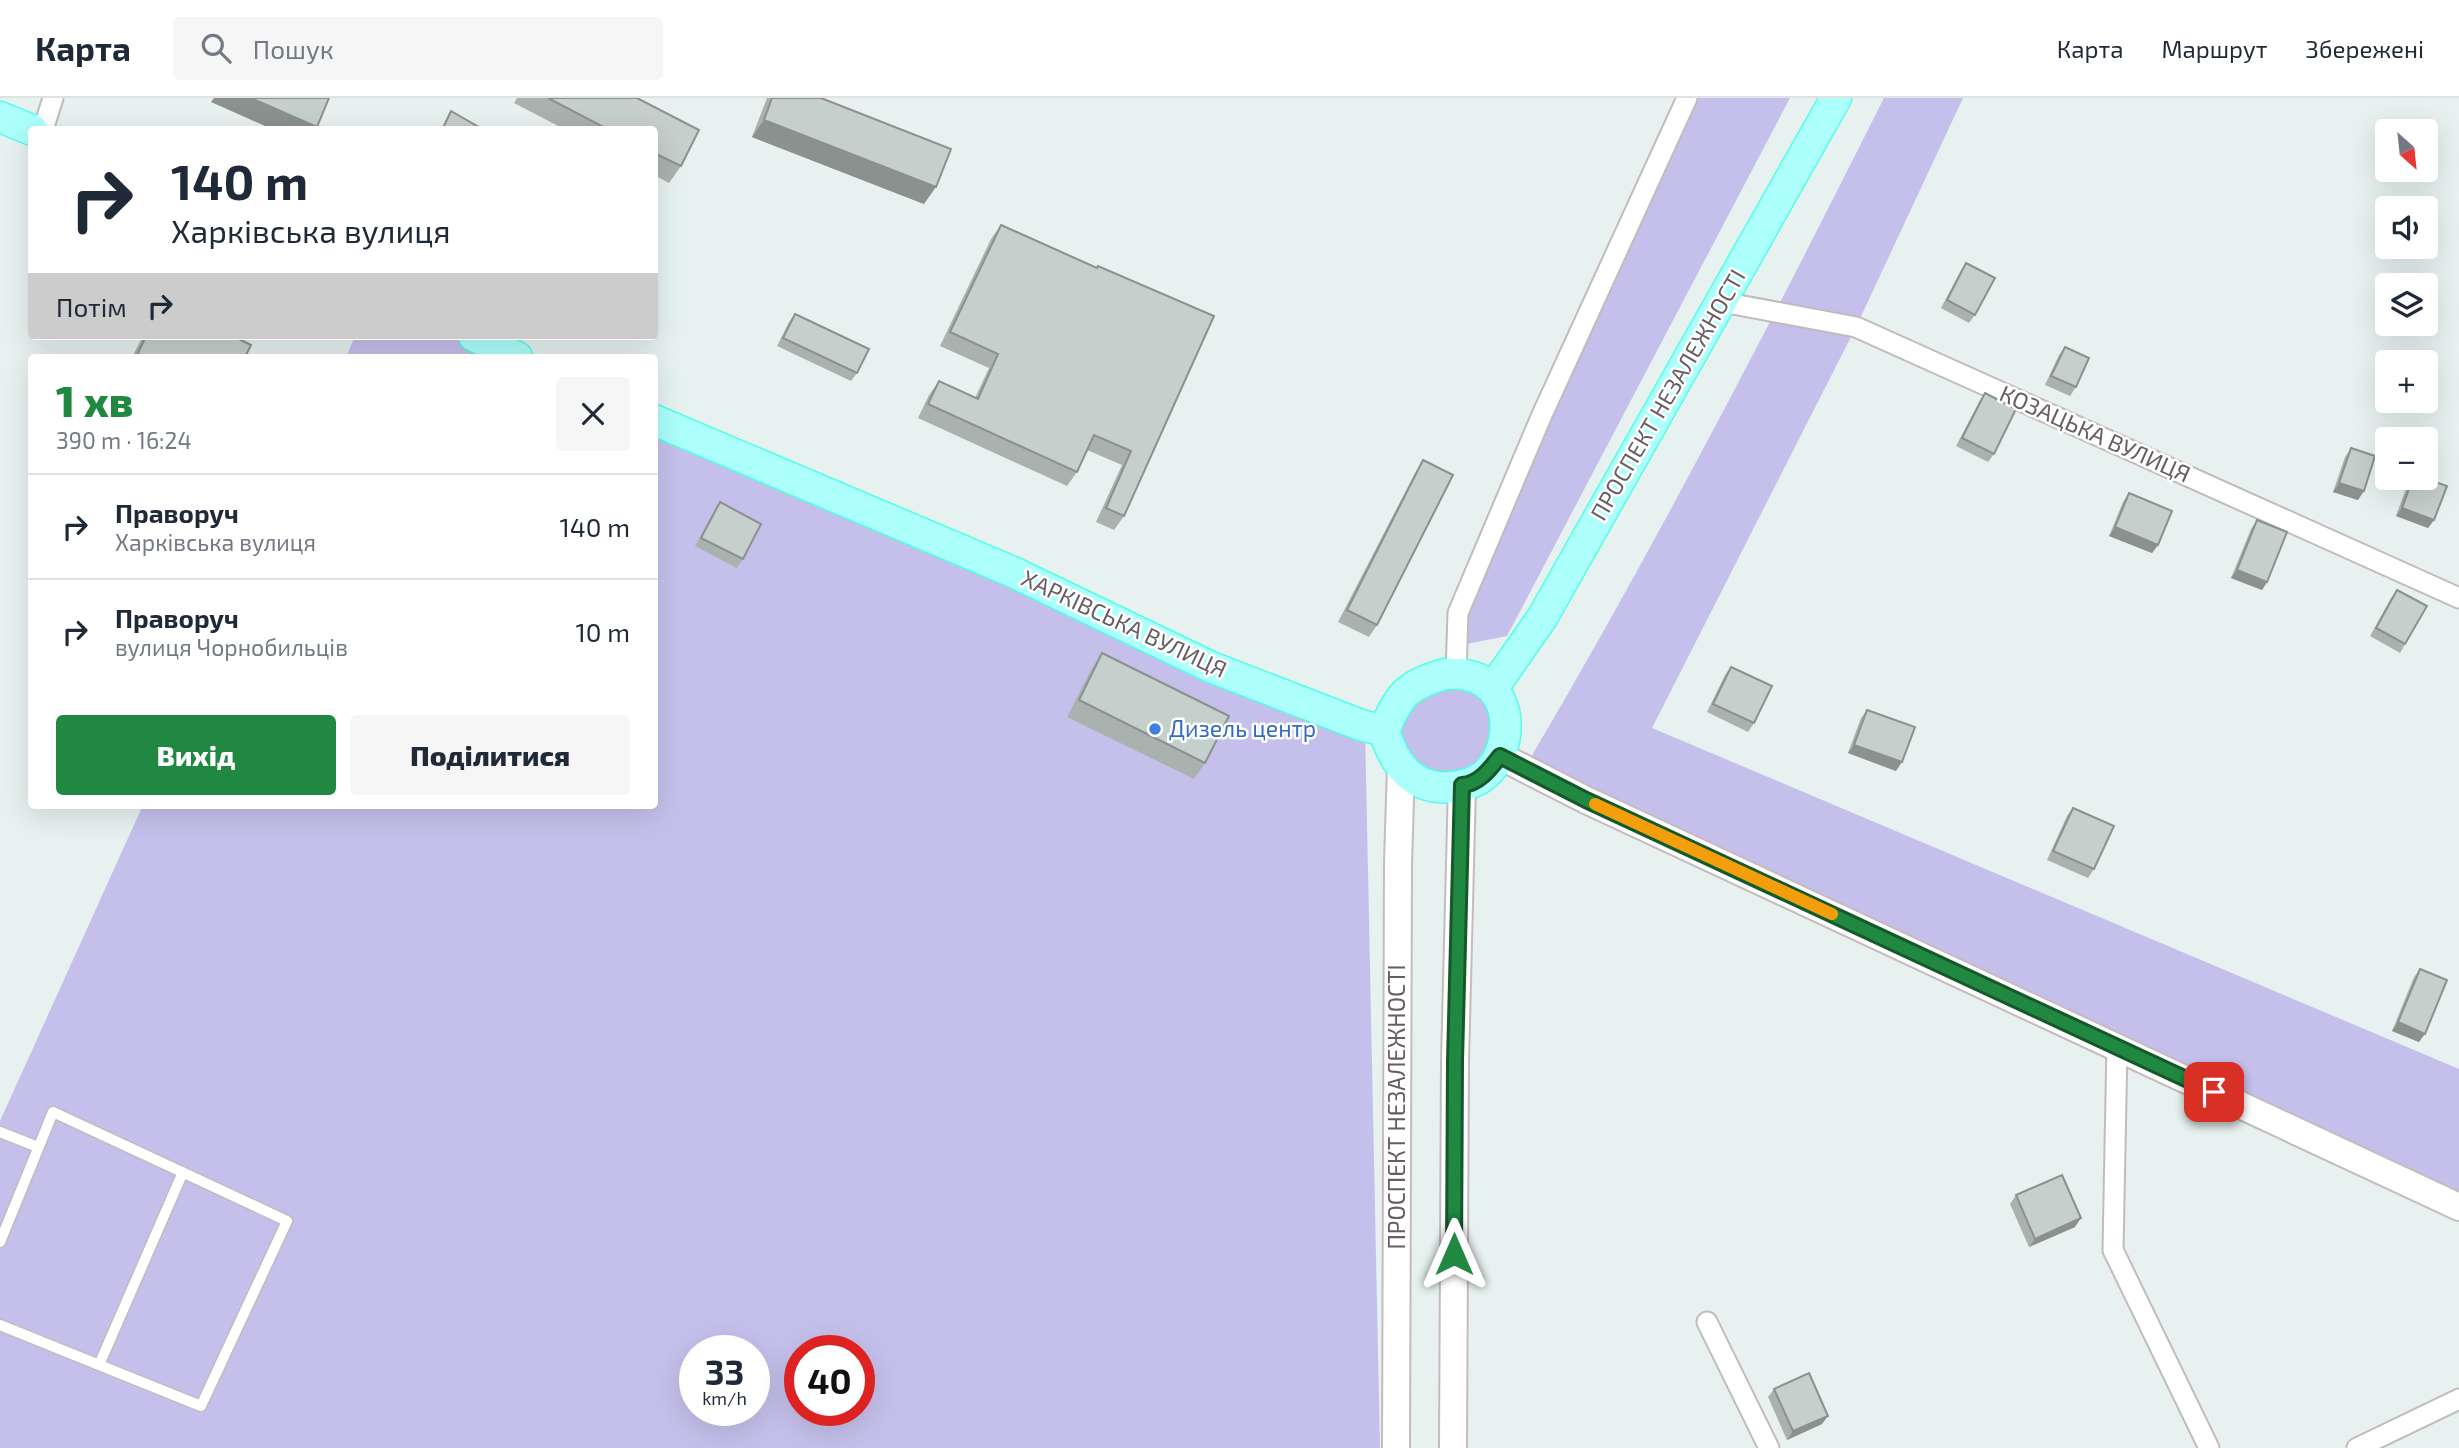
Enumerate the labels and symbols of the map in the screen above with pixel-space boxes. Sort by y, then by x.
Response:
north arrow [2375,119,2438,182]
street label: ПРОСПЕКТ НЕЗАЛЕЖНОСТІ [1584,264,1751,525]
street label: КОЗАЦЬКА ВУЛИЦЯ [1996,378,2195,488]
street label: ХАРКІВСЬКА ВУЛИЦЯ [1017,563,1231,683]
place label: Дизель центр [1169,714,1316,742]
marker: Дизель центр [1147,721,1163,737]
street label: ПРОСПЕКТ НЕЗАЛЕЖНОСТІ [1382,964,1410,1250]
pin [2184,1062,2244,1122]
position arrow [1417,1217,1491,1291]
speed limit sign: 40 [784,1335,875,1426]

